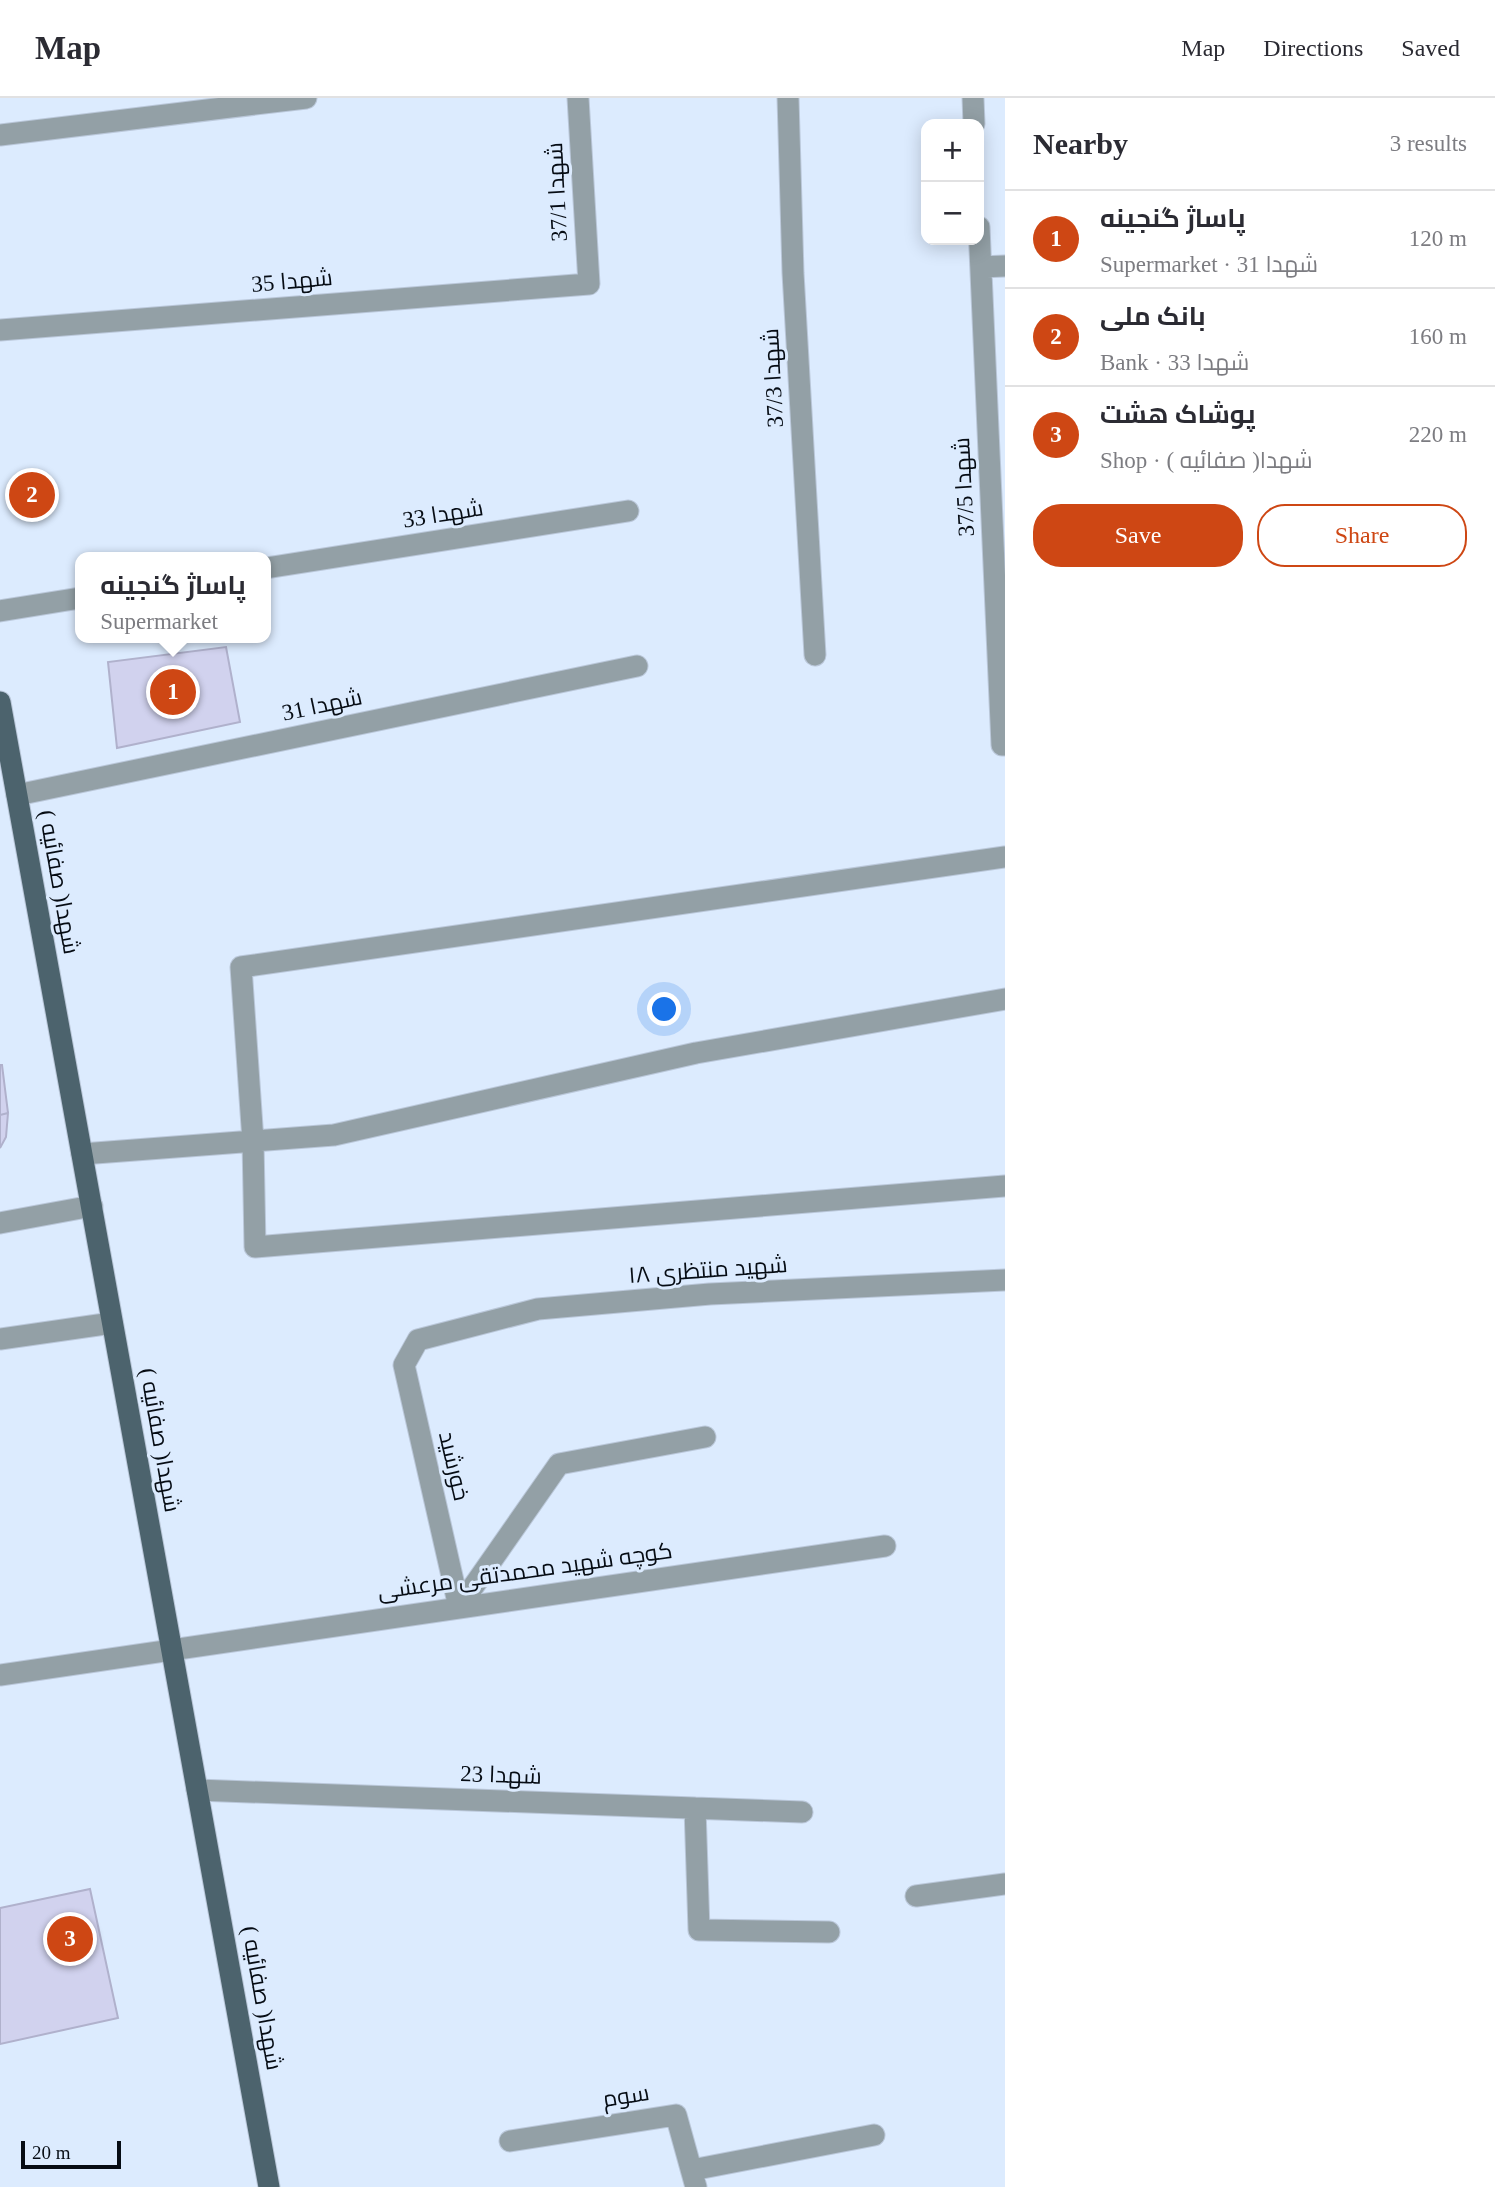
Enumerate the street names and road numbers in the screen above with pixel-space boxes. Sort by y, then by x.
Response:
street label: شهدا 37/1 [542,142,573,242]
street label: شهدا 35 [250,265,334,298]
street label: شهدا 37/3 [758,328,789,428]
street label: شهدا 37/5 [949,437,980,537]
street label: شهدا 33 [401,495,485,534]
street label: شهدا 31 [280,684,365,727]
street label: شهدا( صفائیه ) [33,808,84,956]
street label: شهید منتظری ۱۸ [628,1252,788,1289]
street label: شهدا( صفائیه ) [134,1366,185,1514]
street label: خورشید [434,1429,474,1503]
street label: کوچه شهید محمدتقی مرعشی [376,1538,674,1606]
street label: شهدا 23 [460,1761,542,1790]
street label: شهدا( صفائیه ) [236,1924,287,2072]
street label: سوم [601,2080,651,2115]

